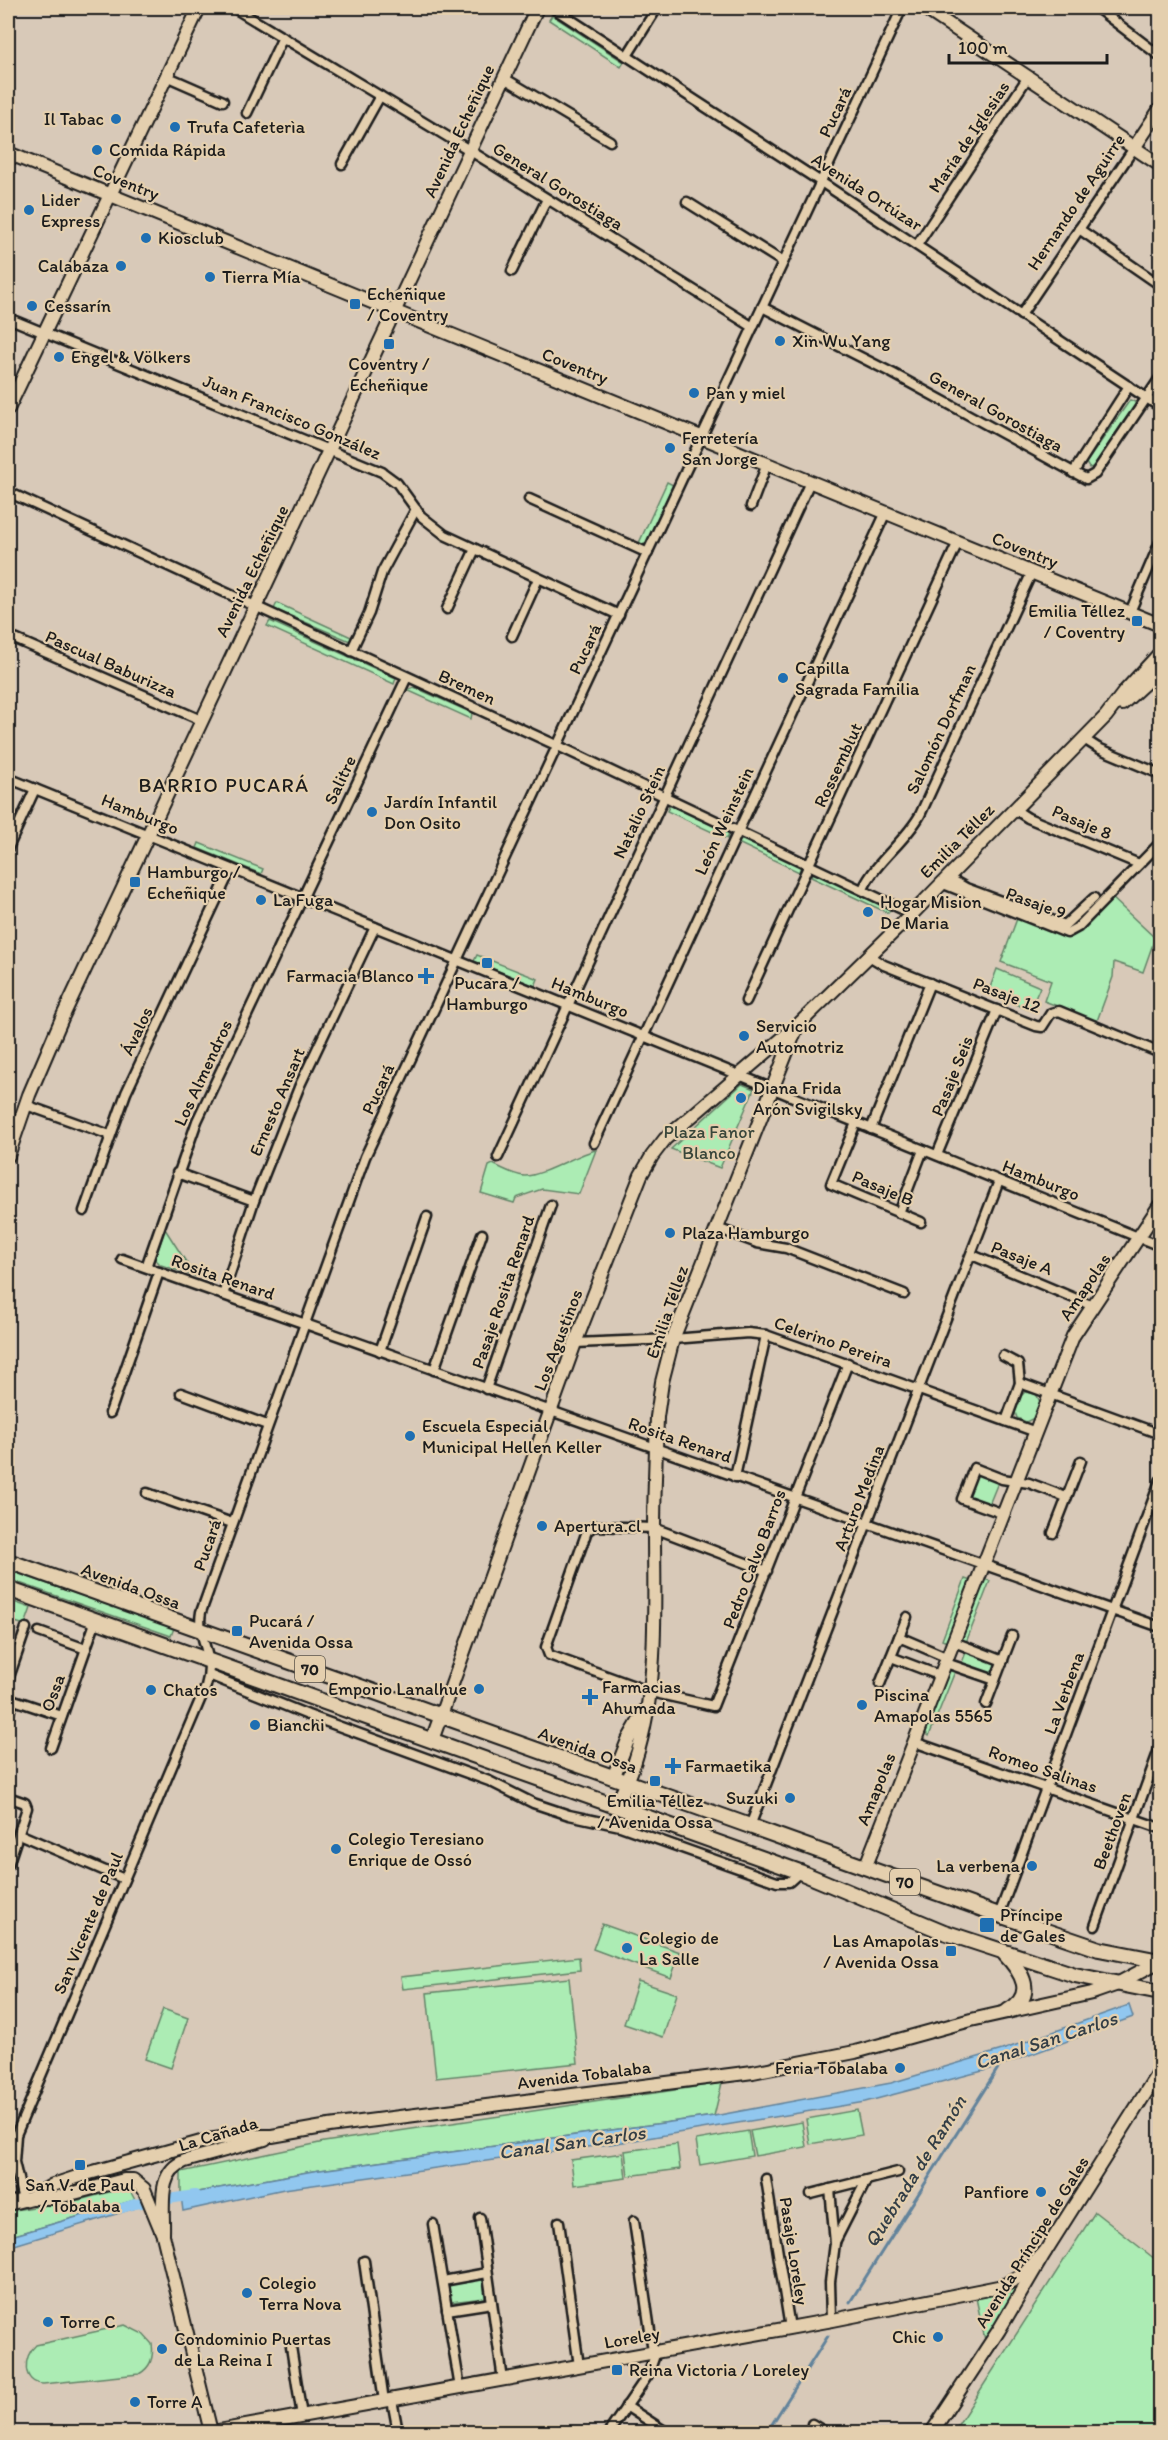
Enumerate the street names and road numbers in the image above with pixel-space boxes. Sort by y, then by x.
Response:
street label: Avenida Echeñique [419,61,499,201]
street label: María de Iglesias [923,77,1015,197]
street label: Pucará [814,82,857,141]
street label: Hernando de Aguirre [1022,130,1130,274]
street label: General Gorostiaga [489,137,627,235]
street label: Avenida Ortúzar [808,148,927,236]
street label: Coventry [90,159,163,205]
street label: Coventry [539,343,612,389]
street label: General Gorostiaga [925,365,1067,457]
street label: Juan Francisco González [200,370,385,465]
street label: Avenida Echeñique [210,501,294,641]
street label: Coventry [989,527,1062,573]
street label: Pucará [564,619,607,678]
street label: Pascual Baburizza [42,625,181,703]
street label: Salomón Dorfman [901,660,981,798]
street label: Bremen [435,664,499,710]
street label: Rossemblut [809,719,867,811]
street label: Salitre [319,752,361,808]
street label: Natalio Stein [608,762,670,862]
street label: León Weinstein [689,763,759,879]
street label: Hamburgo [98,789,182,839]
street label: Emilia Téllez [915,799,999,883]
street label: Pasaje 8 [1049,800,1115,844]
street label: Pasaje 9 [1003,882,1069,924]
street label: Hamburgo [548,972,632,1022]
street label: Pasaje 12 [970,972,1045,1018]
street label: Ávalos [116,1003,158,1059]
street label: Los Almendros [169,1016,237,1130]
street label: Pasaje Seis [926,1033,978,1119]
street label: Ernesto Ansart [244,1044,310,1160]
street label: Pucará [357,1059,400,1118]
street label: Hamburgo [999,1155,1083,1205]
street label: Pasaje B [849,1165,917,1211]
street label: Pasaje Rosita Renard [466,1212,540,1372]
street label: Pasaje A [988,1236,1057,1280]
street label: Rosita Renard [168,1249,278,1305]
street label: Amapolas [1054,1249,1116,1325]
street label: Emilia Téllez [641,1263,693,1361]
street label: Los Agustinos [529,1286,587,1394]
street label: Celerino Pereira [771,1311,895,1373]
street label: Rosita Renard [625,1412,735,1468]
street label: Arturo Medina [829,1442,889,1554]
street label: Pedro Calvo Barros [717,1486,791,1632]
street label: Pucará [188,1515,226,1574]
street label: Avenida Ossa [78,1558,184,1614]
street label: La Verbena [1039,1648,1089,1737]
road number: 70 [295,1656,325,1682]
street label: Ossa [36,1671,70,1715]
street label: Avenida Ossa [535,1722,641,1778]
street label: Romeo Salinas [986,1740,1100,1798]
street label: Amapolas [851,1749,901,1829]
street label: Beethoven [1088,1789,1136,1873]
street label: San Vicente de Paul [48,1849,128,1997]
road number: 70 [890,1869,920,1895]
street label: Avenida Tobalaba [516,2056,653,2094]
street label: La Cañada [176,2111,261,2156]
street label: Avenida Príncipe de Gales [970,2152,1094,2332]
street label: Pasaje Loreley [775,2195,814,2307]
street label: Loreley [602,2322,662,2354]

